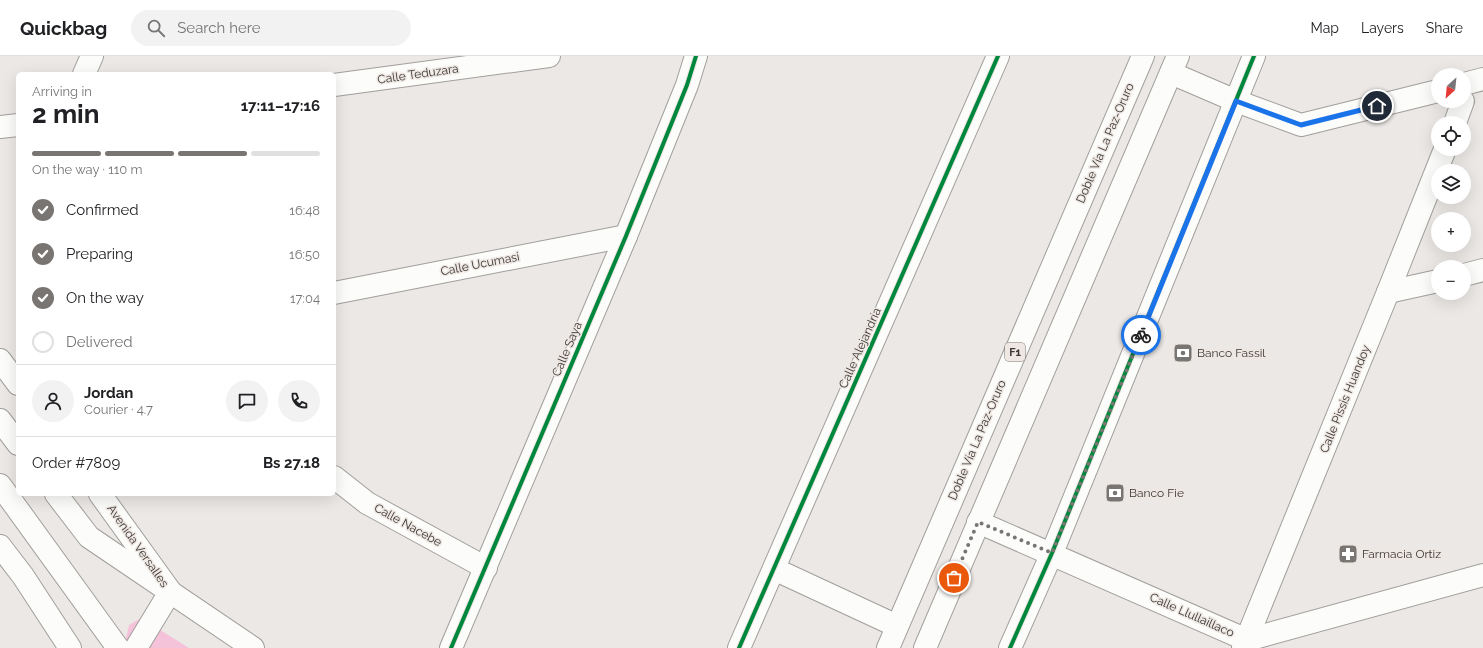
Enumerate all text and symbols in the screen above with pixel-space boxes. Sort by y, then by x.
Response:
search box [131,10,411,46]
text: Quickbag [20,17,107,39]
icon: search [145,17,167,39]
text: Search here [177,19,261,37]
text: Map [1311,20,1339,36]
text: Layers [1361,20,1404,36]
text: Share [1426,20,1463,36]
street label: Calle Teduzara [377,61,459,87]
north arrow [1431,68,1471,108]
map controls [1431,68,1471,300]
street label: Doble Vía La Paz-Oruro [1073,81,1137,205]
text: Arriving in [32,84,92,99]
pin [1360,89,1394,123]
icon: home [1366,95,1388,117]
text: 17:11–17:16 [241,97,320,115]
text: 2 min [32,99,99,129]
button: locate [1431,116,1471,156]
text: On the way · 110 m [32,162,143,177]
button: layers [1431,164,1471,204]
icon: check [32,199,54,221]
text: Confirmed [66,201,139,219]
text: 16:48 [289,203,320,218]
button: + [1431,212,1471,252]
icon: check [32,243,54,265]
text: Preparing [66,245,133,263]
text: 16:50 [289,247,320,262]
street label: Calle Ucumasi [439,249,521,279]
button: − [1431,260,1471,300]
icon: check [32,287,54,309]
text: On the way [66,289,144,307]
text: 17:04 [290,291,320,306]
street label: Calle Alejandría [836,306,884,390]
courier [1121,315,1161,355]
street label: Calle Saya [549,320,585,378]
icon: bike [1130,324,1152,346]
text: Delivered [66,333,133,351]
bank icon: Banco Fassil [1172,342,1194,364]
road number: F1 [1005,343,1025,361]
street label: Calle Pissis Huandoy [1317,343,1373,455]
place label: Banco Fassil [1197,346,1266,360]
street label: Doble Vía La Paz-Oruro [945,378,1009,502]
button: person [32,380,74,422]
button: chat [226,380,268,422]
button: phone [278,380,320,422]
text: Jordan [84,384,133,402]
text: Courier · 4.7 [84,402,153,417]
text: Order #7809 [32,454,120,472]
text: Bs 27.18 [263,454,320,472]
bank icon: Banco Fie [1104,482,1126,504]
place label: Banco Fie [1129,486,1184,500]
street label: Calle Nacebe [372,501,444,549]
street label: Avenida Versalles [104,502,172,590]
pharmacy icon: Farmacia Ortiz [1337,543,1359,565]
place label: Farmacia Ortiz [1362,547,1441,561]
pin [937,561,971,595]
icon: bag [943,567,965,589]
street label: Calle Llullaillaco [1147,590,1237,640]

